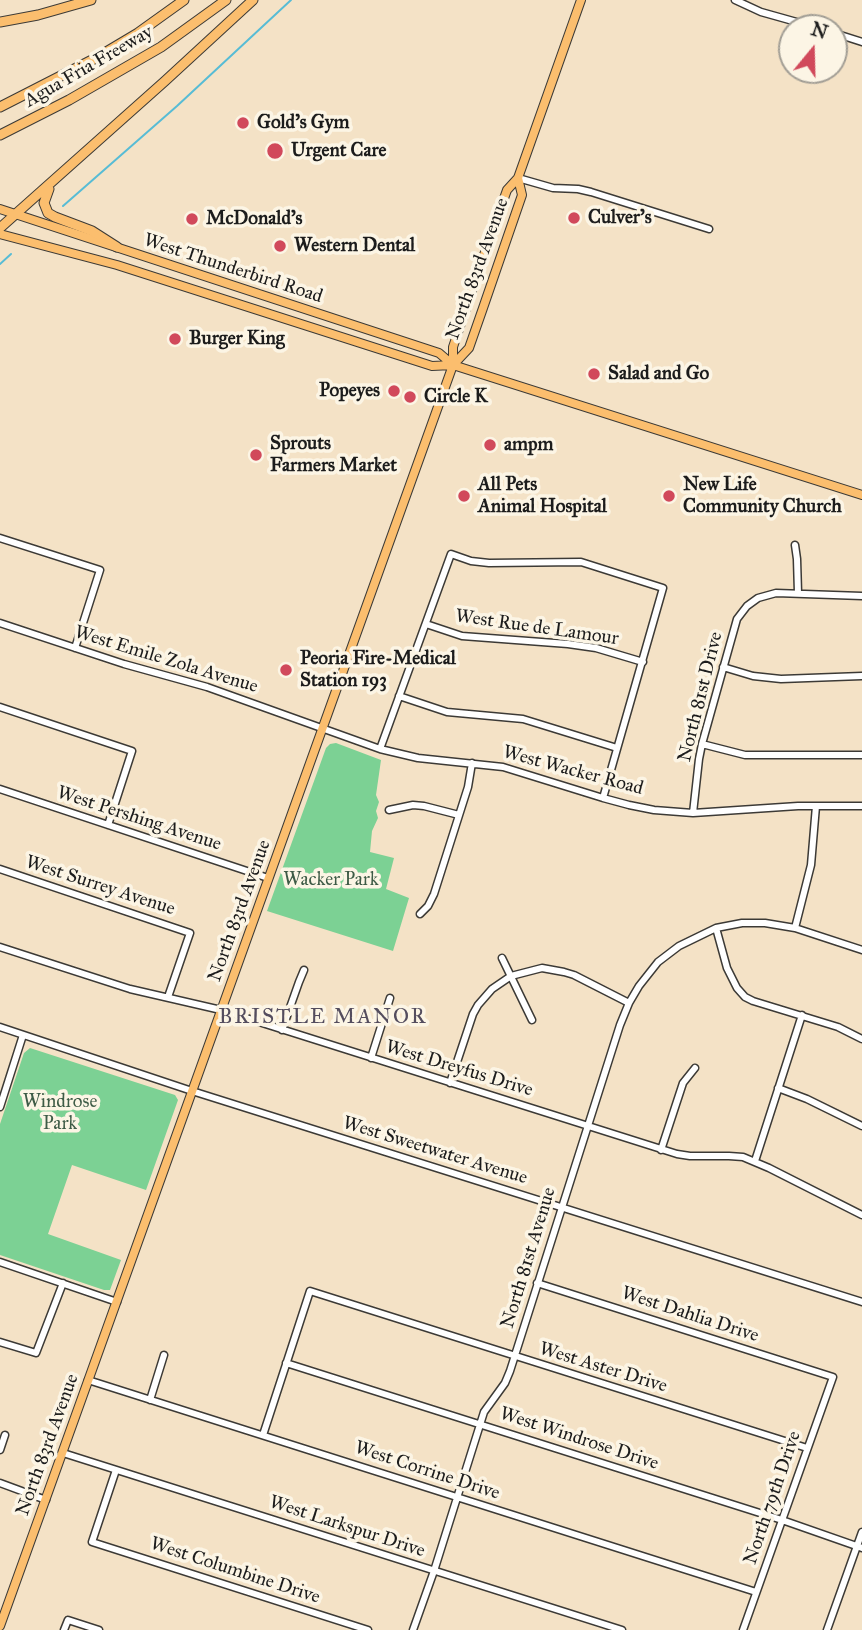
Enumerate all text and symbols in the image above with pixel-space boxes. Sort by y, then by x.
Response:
north arrow [778,14,848,84]
text: N [808,17,831,44]
street label: Agua Fria Freeway [21,21,157,113]
place label: Gold's Gym [257,112,350,134]
marker: Gold's Gym [235,115,251,131]
place label: Urgent Care [291,140,386,162]
marker: Urgent Care [265,141,285,161]
street label: North 83rd Avenue [442,195,514,343]
place label: Culver's [588,207,652,229]
place label: McDonald's [206,208,302,230]
marker: Culver's [566,210,582,226]
marker: McDonald's [184,211,200,227]
street label: West Thunderbird Road [141,229,325,309]
place label: Western Dental [294,235,415,257]
marker: Western Dental [272,238,288,254]
place label: Burger King [189,328,285,350]
marker: Burger King [167,331,183,347]
place label: Salad and Go [608,363,709,385]
marker: Salad and Go [586,366,602,382]
place label: Popeyes [319,380,380,402]
marker: Popeyes [386,383,402,399]
place label: Circle K [424,386,488,408]
marker: Circle K [402,389,418,405]
place label: Sprouts Farmers Market [270,433,397,477]
place label: ampm [504,434,553,456]
marker: ampm [482,437,498,453]
marker: Sprouts Farmers Market [248,447,264,463]
place label: All Pets Animal Hospital [478,474,607,518]
place label: New Life Community Church [683,474,842,518]
marker: All Pets Animal Hospital [456,488,472,504]
marker: New Life Community Church [661,488,677,504]
street label: West Rue de Lamour [454,605,620,651]
street label: West Emile Zola Avenue [72,621,260,699]
street label: North 81st Drive [674,630,728,764]
place label: Peoria Fire-Medical Station 193 [300,648,456,692]
marker: Peoria Fire-Medical Station 193 [278,662,294,678]
street label: West Wacker Road [500,741,646,801]
street label: West Pershing Avenue [54,782,224,856]
street label: North 83rd Avenue [204,837,276,985]
street label: West Surrey Avenue [22,851,178,921]
park label: Wacker Park [283,869,379,891]
district label: BRISTLE MANOR [220,1005,426,1031]
street label: West Dreyfus Drive [382,1036,536,1102]
park label: Windrose Park [23,1091,97,1135]
street label: West Sweetwater Avenue [340,1112,530,1190]
street label: North 81st Avenue [497,1185,561,1331]
street label: West Dahlia Drive [619,1282,761,1348]
street label: West Aster Drive [536,1338,670,1398]
street label: North 83rd Avenue [12,1371,84,1519]
street label: West Windrose Drive [497,1403,661,1475]
street label: North 79th Drive [739,1428,807,1568]
street label: West Corrine Drive [352,1437,502,1505]
street label: West Larkspur Drive [266,1491,428,1563]
street label: West Columbine Drive [147,1533,323,1609]

